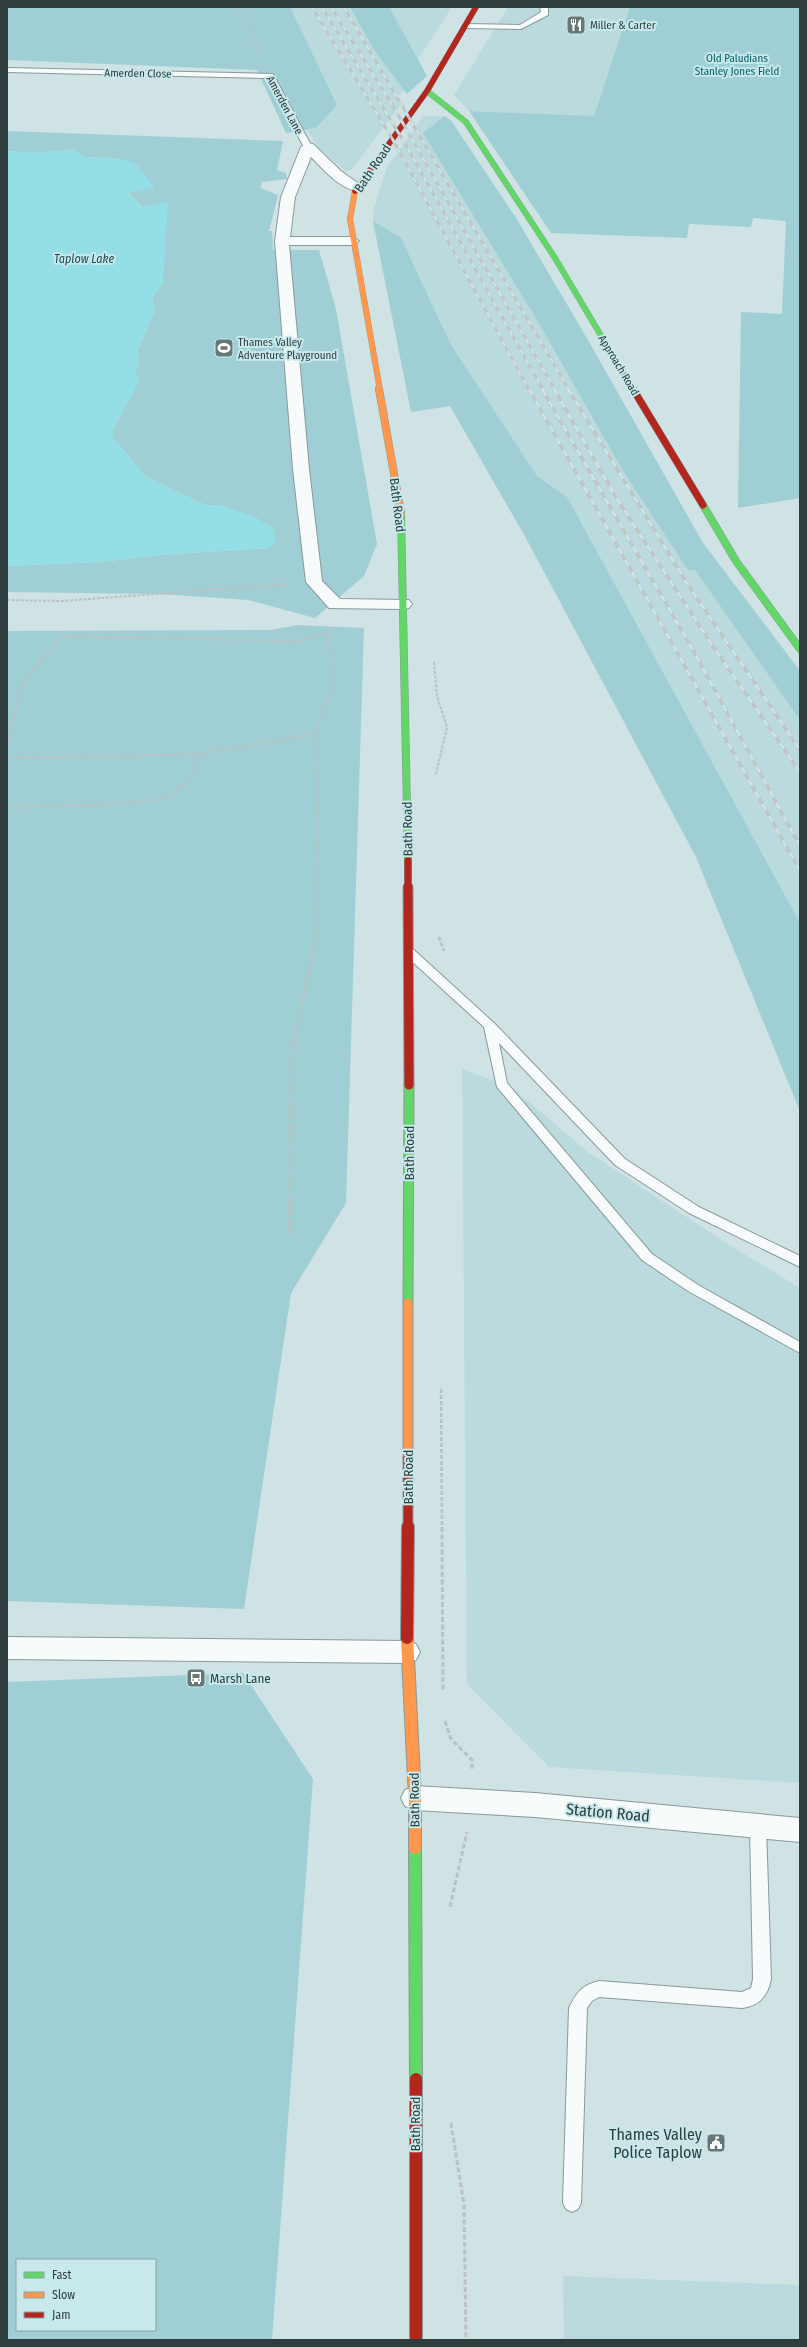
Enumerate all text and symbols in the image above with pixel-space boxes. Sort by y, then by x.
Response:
restaurant icon: Miller & Carter [565,14,587,36]
place label: Miller & Carter [590,19,656,32]
park label: Old Paludians Stanley Jones Field [695,52,779,78]
street label: Amerden Close [104,66,172,81]
street label: Amerden Lane [264,74,305,137]
street label: Bath Road [351,141,394,195]
water label: Taplow Lake [54,252,114,266]
street label: Approach Road [595,333,642,398]
place label: Thames Valley Adventure Playground [238,336,337,362]
sports icon: Thames Valley Adventure Playground [213,337,235,359]
street label: Bath Road [387,477,408,533]
street label: Bath Road [400,802,415,856]
street label: Bath Road [402,1126,417,1180]
street label: Bath Road [401,1450,416,1504]
bus stop icon: Marsh Lane [185,1667,207,1689]
place label: Marsh Lane [210,1671,271,1686]
street label: Bath Road [407,1773,422,1827]
street label: Station Road [565,1799,651,1826]
street label: Bath Road [408,2097,423,2151]
place label: Thames Valley Police Taplow [609,2125,703,2162]
public building icon: Thames Valley Police Taplow [705,2132,727,2154]
legend [16,2259,156,2331]
text: Fast [52,2268,71,2282]
text: Slow [52,2288,75,2302]
text: Jam [52,2308,70,2322]

